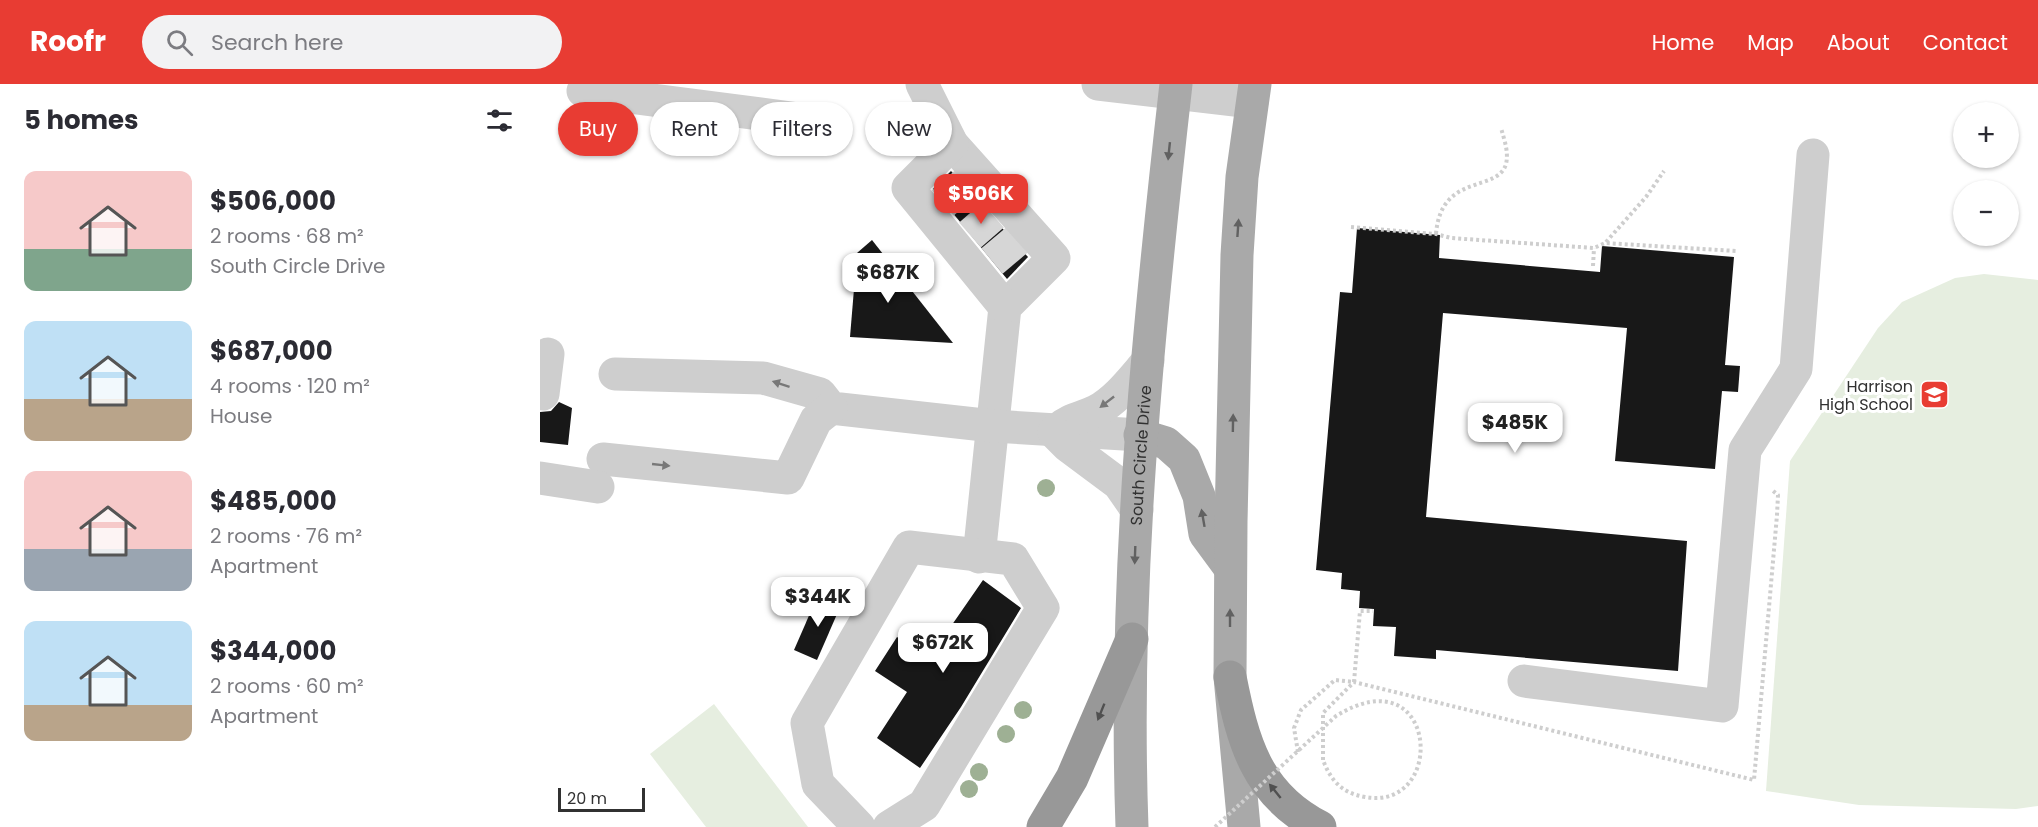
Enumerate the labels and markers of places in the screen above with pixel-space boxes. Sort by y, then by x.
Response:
pin: $506K [939,174,1023,225]
pin: $687K [846,253,930,304]
place label: Harrison High School [1819,375,1913,416]
school or university icon: Harrison High School [1918,379,1950,411]
pin: $485K [1473,403,1557,454]
pin: $344K [776,577,860,628]
pin: $672K [901,623,985,674]

